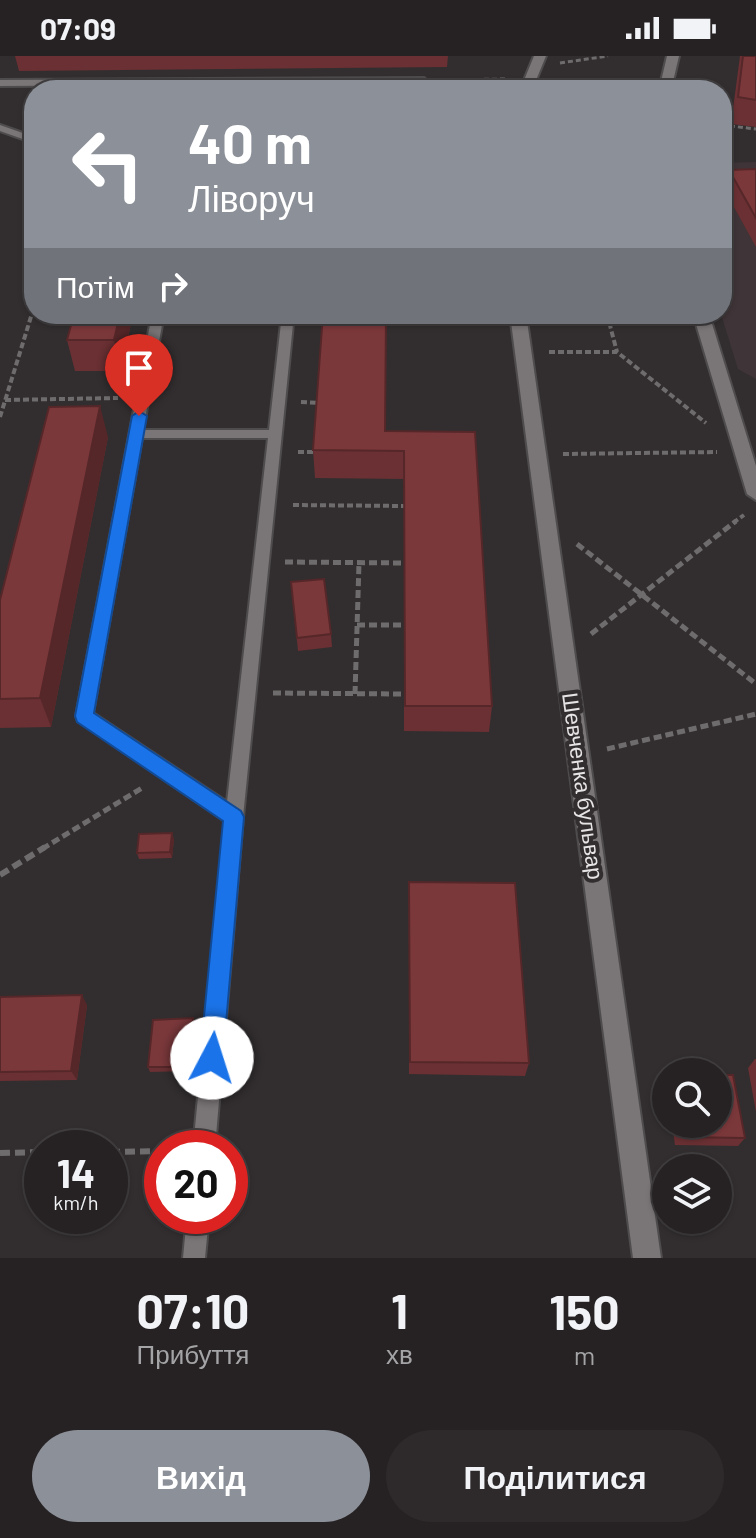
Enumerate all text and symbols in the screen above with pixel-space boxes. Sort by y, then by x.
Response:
text: 07:09 [40,10,116,46]
text: 40 m [188,108,312,175]
icon: left [56,112,160,216]
text: Ліворуч [188,176,315,219]
icon: right [151,264,195,308]
text: Потім [56,268,135,304]
pin [105,334,173,416]
icon: arrive [117,346,161,390]
street label: Шевченка бульвар [557,691,610,881]
position arrow [170,1016,254,1100]
map controls [652,1058,732,1234]
button: search [652,1058,732,1138]
speed limit sign: 20 [144,1130,248,1234]
text: 14 [57,1148,95,1196]
button: layers [652,1154,732,1234]
text: km/h [53,1190,99,1214]
text: 07:10 [136,1281,249,1339]
text: 1 [391,1281,408,1339]
text: 150 [549,1282,620,1340]
text: Прибуття [137,1338,249,1369]
text: хв [386,1338,413,1369]
text: m [574,1339,595,1370]
button: Вихід [32,1430,370,1522]
button: Поділитися [386,1430,724,1522]

